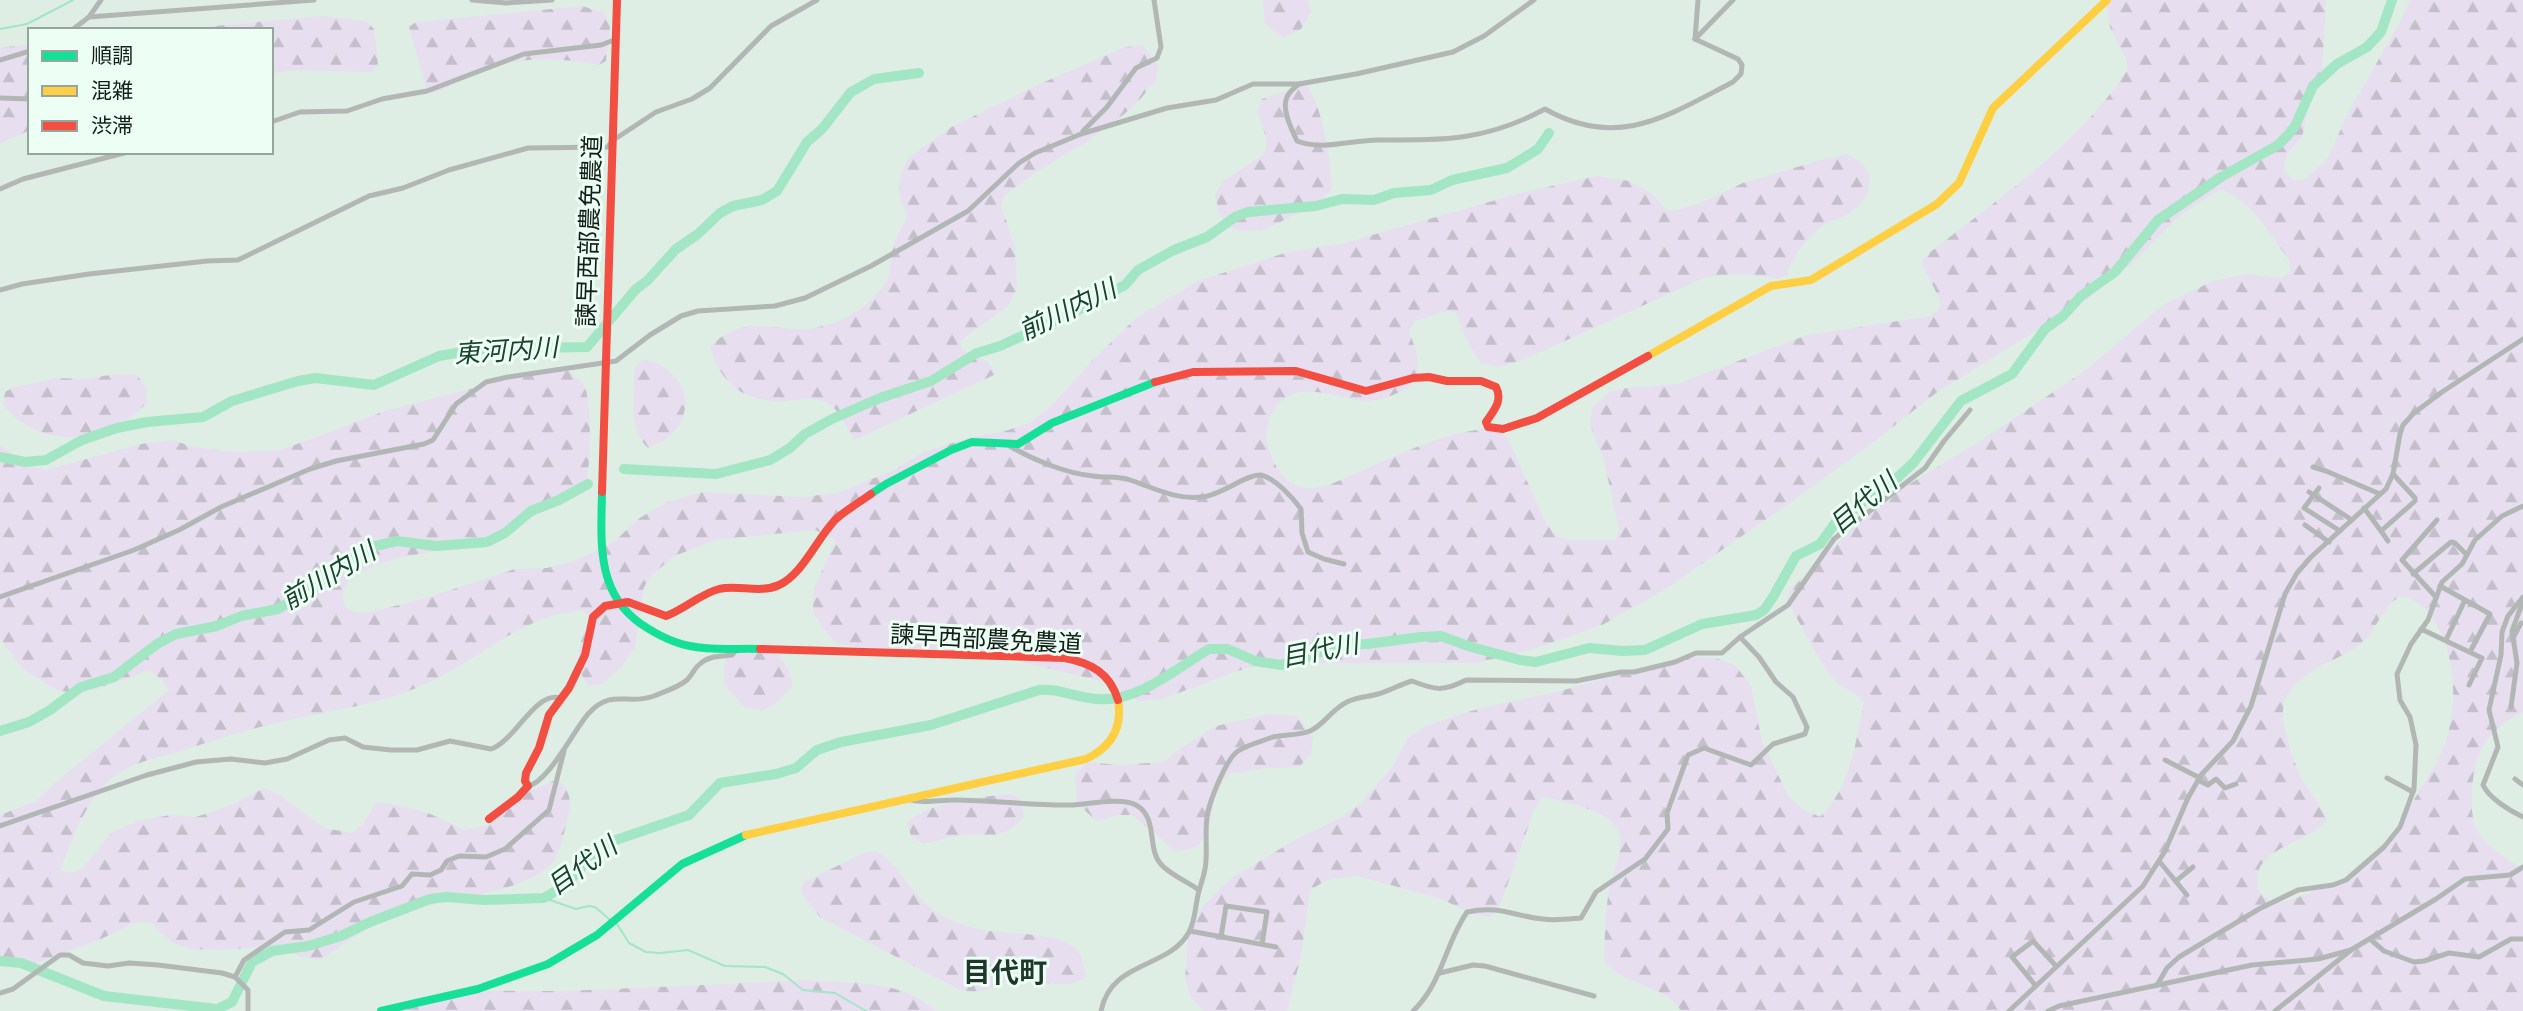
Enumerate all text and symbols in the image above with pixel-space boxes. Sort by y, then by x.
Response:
legend [28,28,273,154]
text: 順調 [91,44,133,69]
text: 混雑 [91,79,133,104]
text: 渋滞 [91,114,133,139]
street label: 諫早西部農免農道 [572,135,608,327]
water label: 前川内川 [1014,273,1124,348]
water label: 東河内川 [453,333,562,371]
water label: 目代川 [1824,465,1906,541]
water label: 前川内川 [276,535,384,617]
street label: 諫早西部農免農道 [889,620,1083,660]
water label: 目代川 [1279,629,1364,675]
water label: 目代川 [542,830,626,902]
district label: 目代町 [963,957,1047,990]

